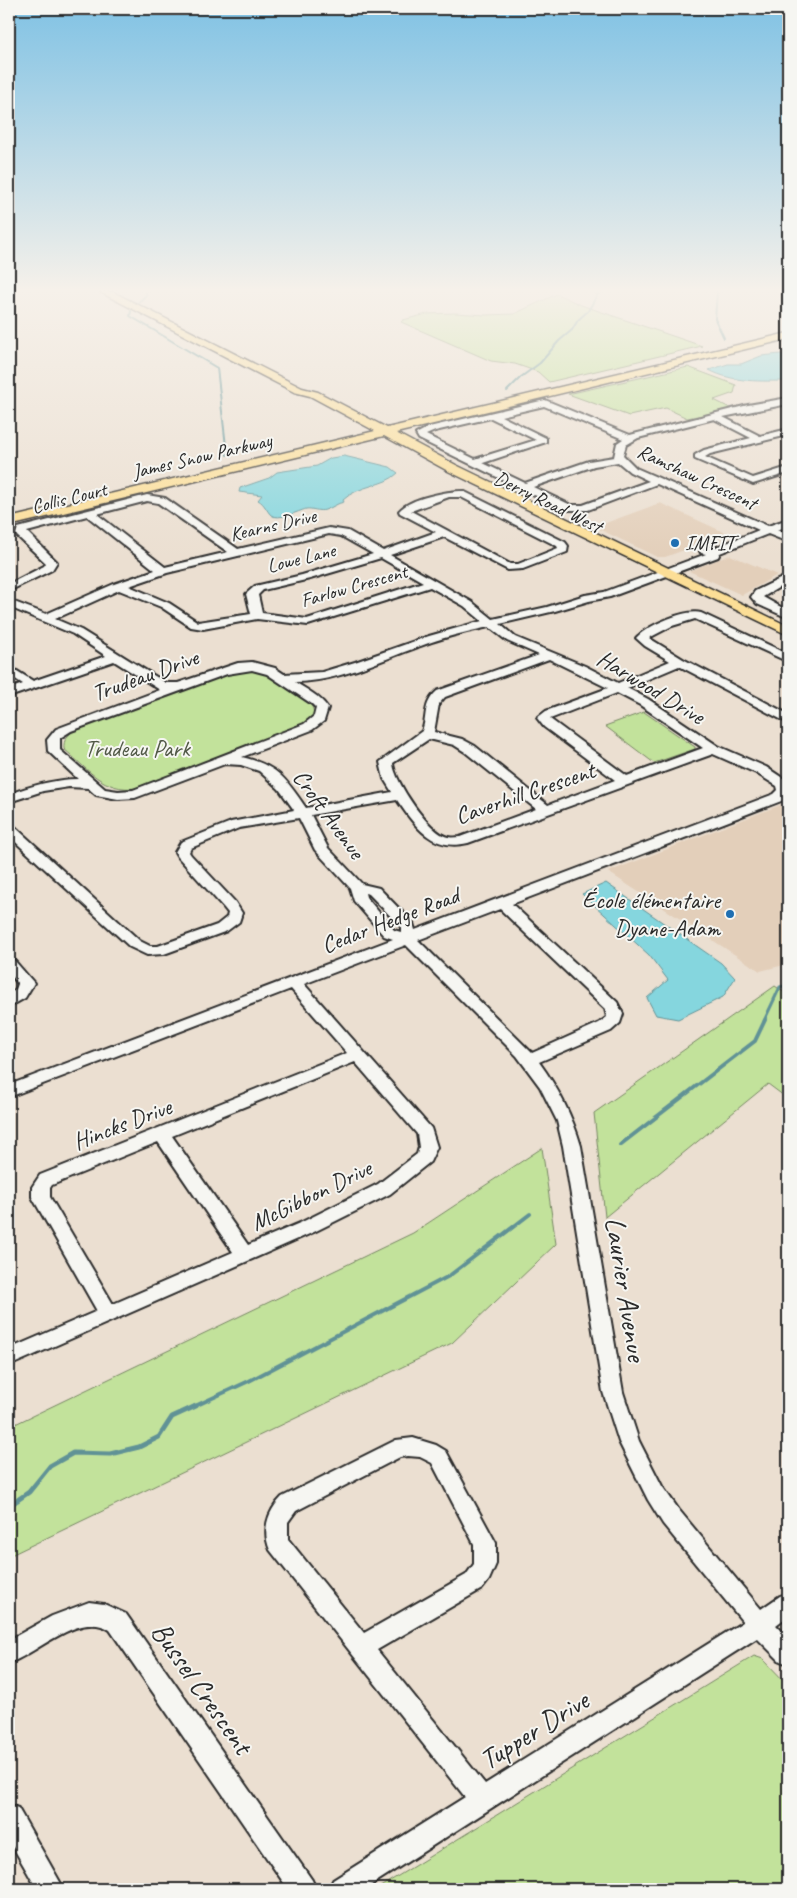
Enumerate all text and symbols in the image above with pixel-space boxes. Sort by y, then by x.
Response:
street label: James Snow Parkway [129,428,275,484]
street label: Ramshaw Crescent [633,438,764,517]
street label: Derry Road West [490,465,609,540]
street label: Collis Court [29,476,111,519]
street label: Kearns Drive [228,503,320,547]
place label: IMFIT [685,531,740,556]
street label: Lowe Lane [264,537,339,579]
marker: IMFIT [669,537,681,549]
street label: Farlow Crescent [298,558,412,613]
street label: Trudeau Drive [88,641,204,708]
street label: Harwood Drive [592,643,712,732]
park label: Trudeau Park [84,733,192,763]
street label: Caverhill Crescent [451,754,601,831]
street label: Croft Avenue [286,763,373,866]
street label: Cedar Hedge Road [317,879,466,960]
place label: École élémentaire Dyane-Adam [582,885,722,943]
marker: École élémentaire Dyane-Adam [724,908,736,920]
street label: Hincks Drive [69,1091,177,1156]
street label: McGibbon Drive [246,1152,378,1237]
street label: Laurier Avenue [596,1214,656,1366]
street label: Bussel Crescent [143,1615,262,1763]
street label: Tupper Drive [472,1681,598,1778]

